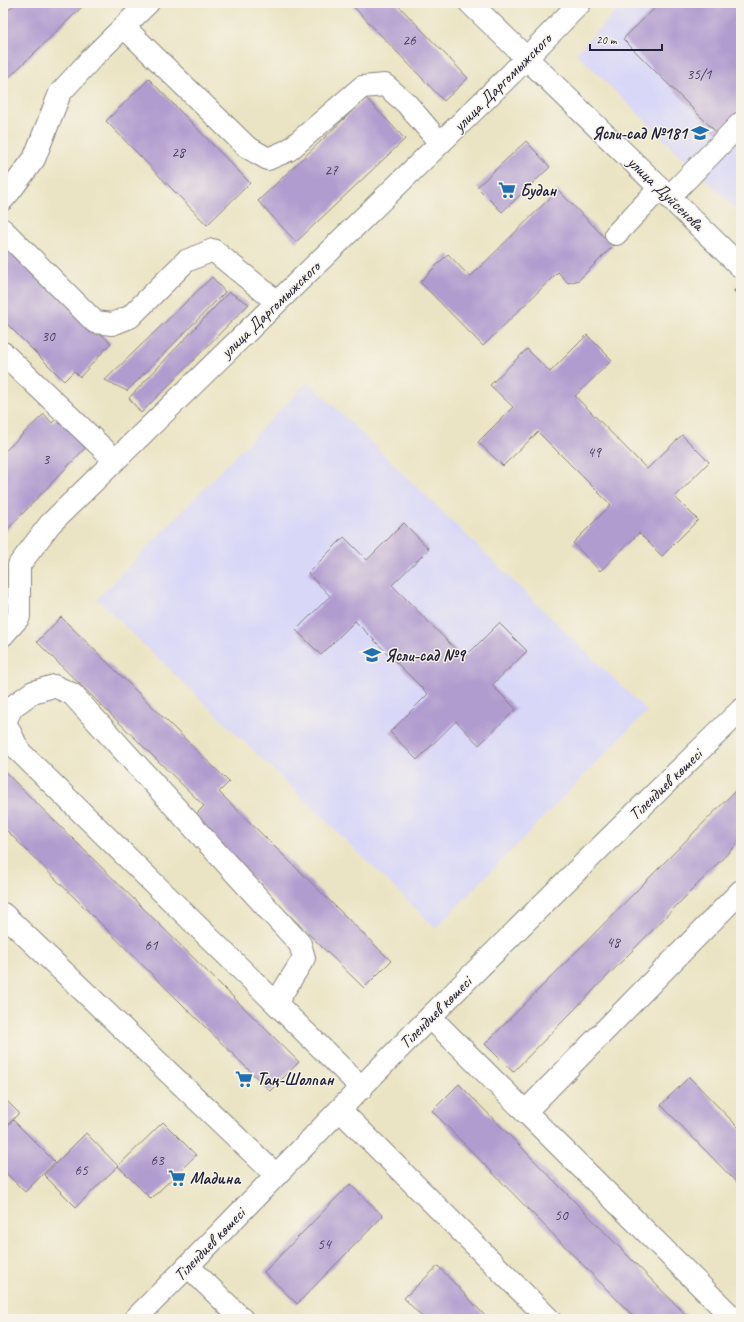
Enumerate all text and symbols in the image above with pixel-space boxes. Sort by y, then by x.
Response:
scale bar [590,26,662,52]
street label: улица Даргомыжского [448,27,557,137]
house number: 26 [402,31,417,50]
text: 20 m [596,32,618,48]
house number: 35/1 [686,65,713,84]
place label: Ясли-сад №181 [592,123,689,144]
school or university icon: Ясли-сад №181 [690,123,710,143]
house number: 28 [171,143,186,162]
street label: улица Дуйсенова [622,151,710,236]
house number: 27 [324,161,339,180]
supermarket icon: Будан [497,180,517,200]
place label: Будан [520,180,557,201]
street label: улица Даргомыжского [215,255,326,363]
house number: 30 [41,327,56,346]
house number: 49 [587,443,602,462]
house number: 3 [43,450,51,469]
school or university icon: Ясли-сад №9 [362,645,382,665]
place label: Ясли-сад №9 [385,645,467,666]
street label: Тілендиев көшесі [624,743,708,825]
house number: 48 [606,933,621,952]
house number: 61 [144,936,159,955]
street label: Тілендиев көшесі [395,970,477,1053]
supermarket icon: Таң-Шолпан [234,1069,254,1089]
place label: Таң-Шолпан [257,1069,335,1090]
house number: 63 [150,1151,165,1170]
house number: 65 [74,1161,89,1180]
supermarket icon: Мадина [167,1168,187,1188]
place label: Мадина [190,1168,241,1189]
street label: Тілендиев көшесі [169,1202,251,1285]
house number: 50 [554,1206,569,1225]
house number: 54 [317,1235,332,1254]

